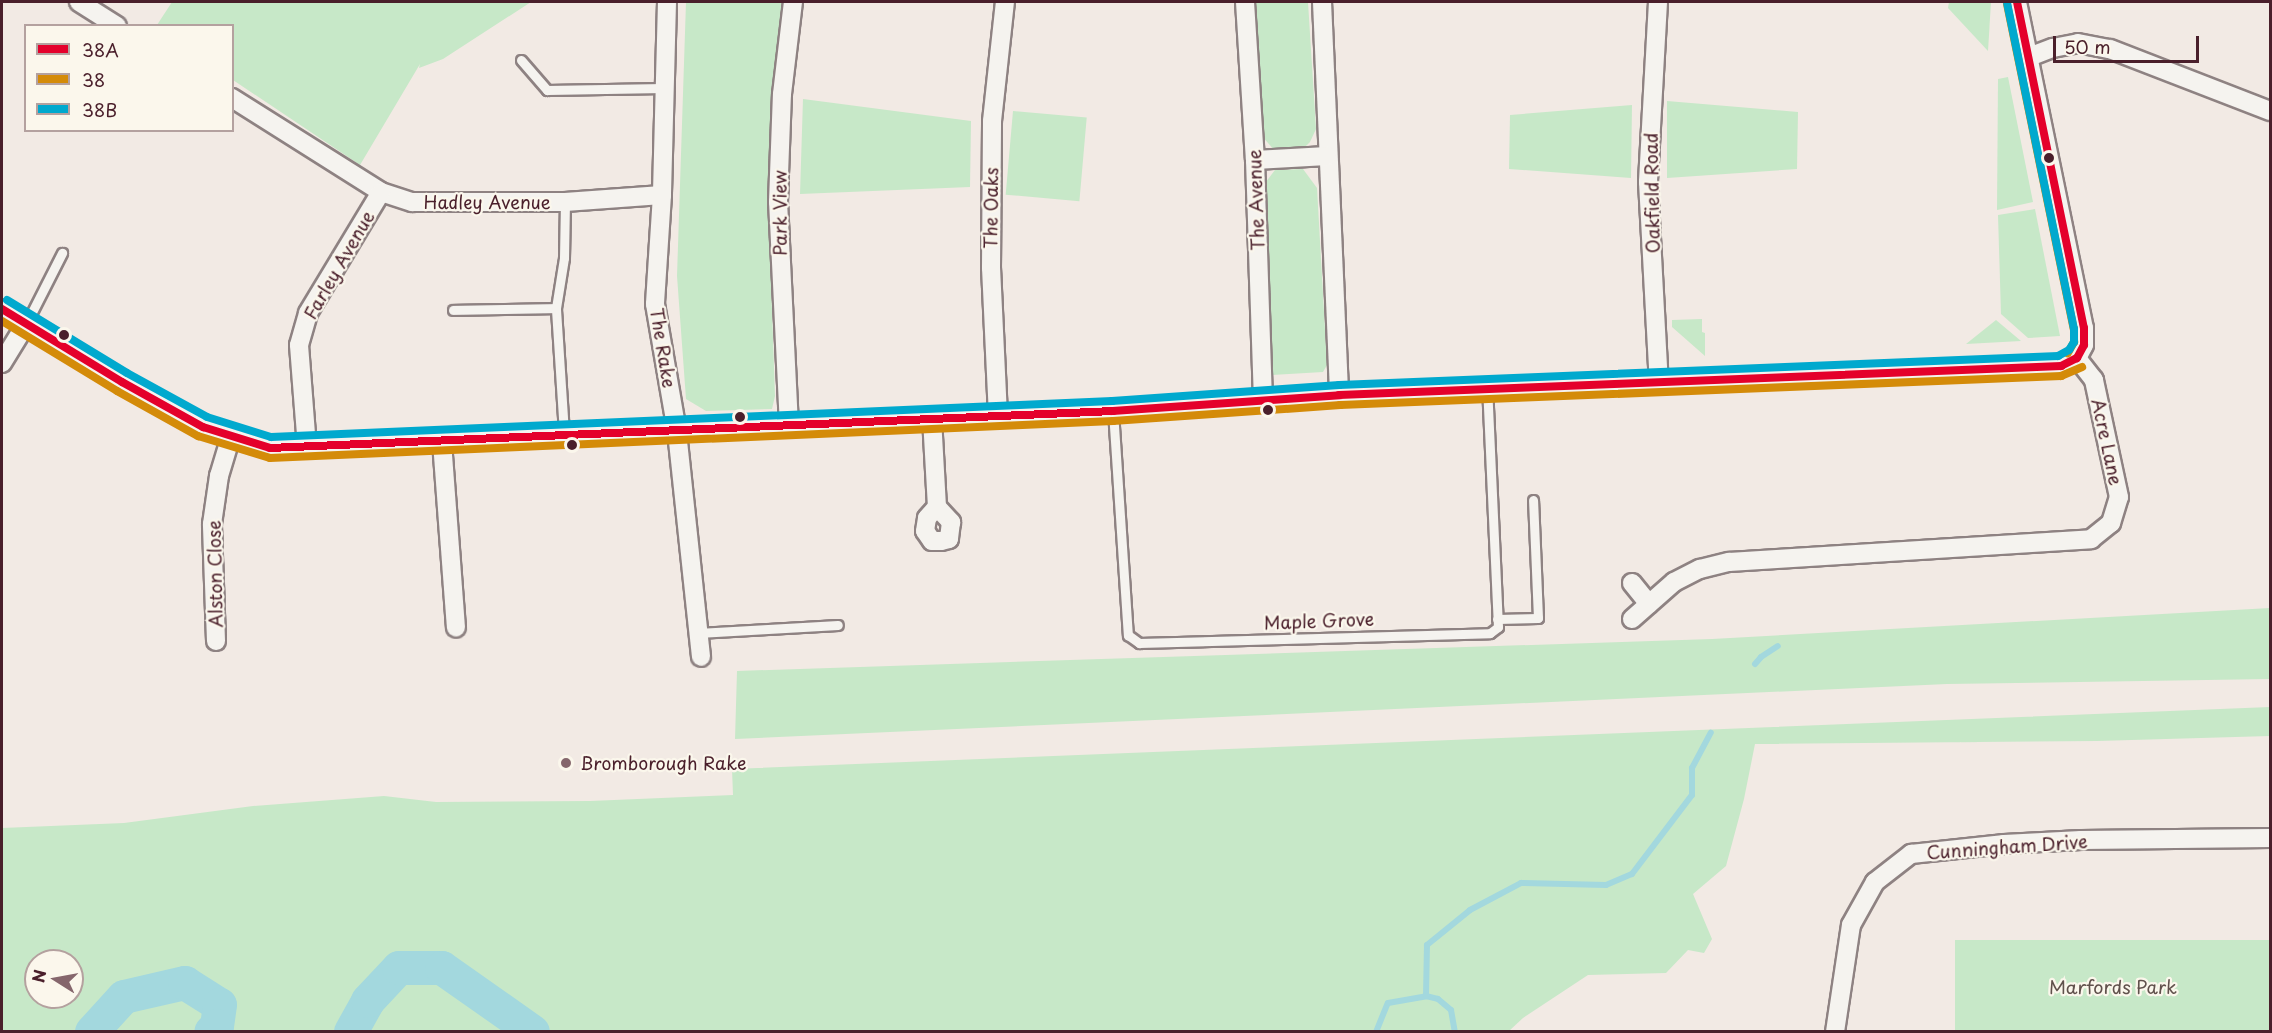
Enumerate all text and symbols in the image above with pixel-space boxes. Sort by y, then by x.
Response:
legend [24,24,234,132]
scale bar [2056,24,2202,62]
text: 50 m [2064,33,2111,60]
text: 38A [82,36,119,63]
text: 38 [82,66,105,93]
text: 38B [82,96,117,123]
street label: Oakfield Road [1640,132,1664,254]
street label: The Avenue [1243,150,1269,250]
unlabelled marker [2043,152,2055,164]
street label: The Oaks [979,167,1003,249]
street label: Park View [769,170,791,256]
street label: Hadley Avenue [423,191,551,213]
street label: Farley Avenue [299,207,379,323]
street label: The Rake [646,306,680,390]
unlabelled marker [58,329,70,341]
street label: Acre Lane [2087,396,2127,488]
unlabelled marker [1262,404,1274,416]
unlabelled marker [734,411,746,423]
unlabelled marker [566,439,578,451]
street label: Alston Close [203,520,227,628]
street label: Maple Grove [1263,608,1375,634]
place label: Bromborough Rake [580,752,747,774]
marker: Bromborough Rake [557,754,575,772]
street label: Cunningham Drive [1925,831,2089,863]
north arrow [24,949,84,1009]
text: N [25,967,51,984]
park label: Marfords Park [2049,976,2177,998]

